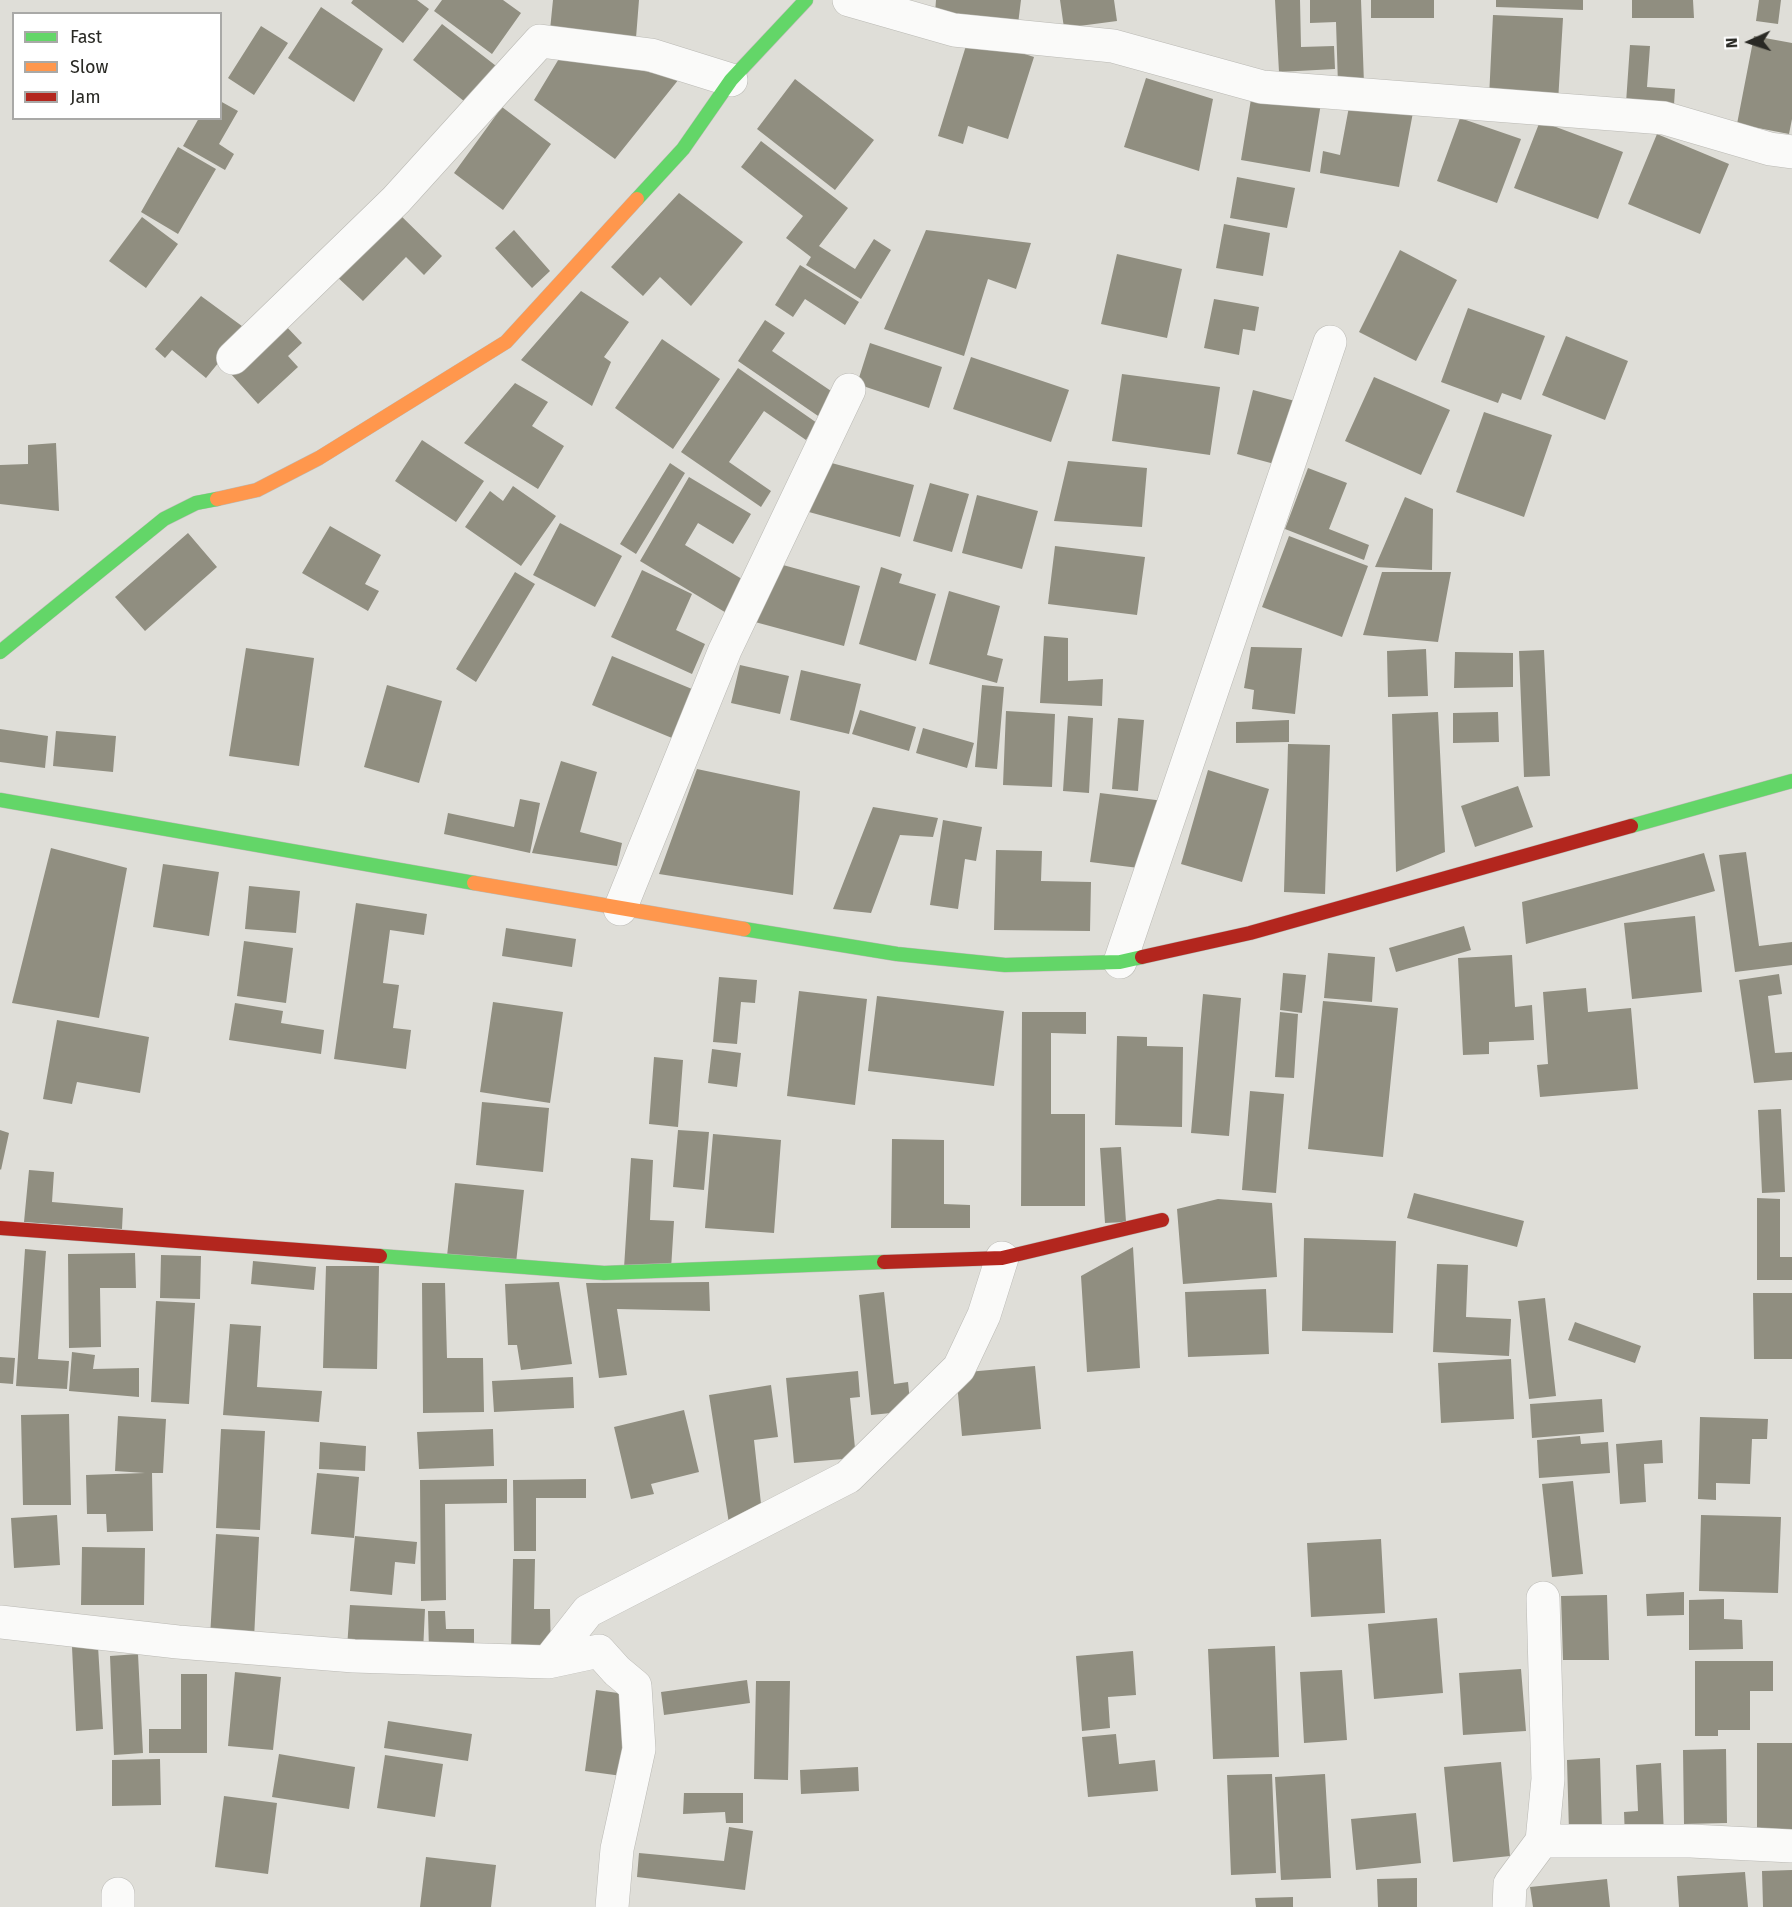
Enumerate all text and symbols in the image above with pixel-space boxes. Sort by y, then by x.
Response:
legend [12,12,222,120]
north arrow [1720,12,1780,72]
text: Fast [70,26,102,48]
text: N [1722,37,1741,49]
text: Slow [70,56,108,78]
text: Jam [70,86,101,108]

